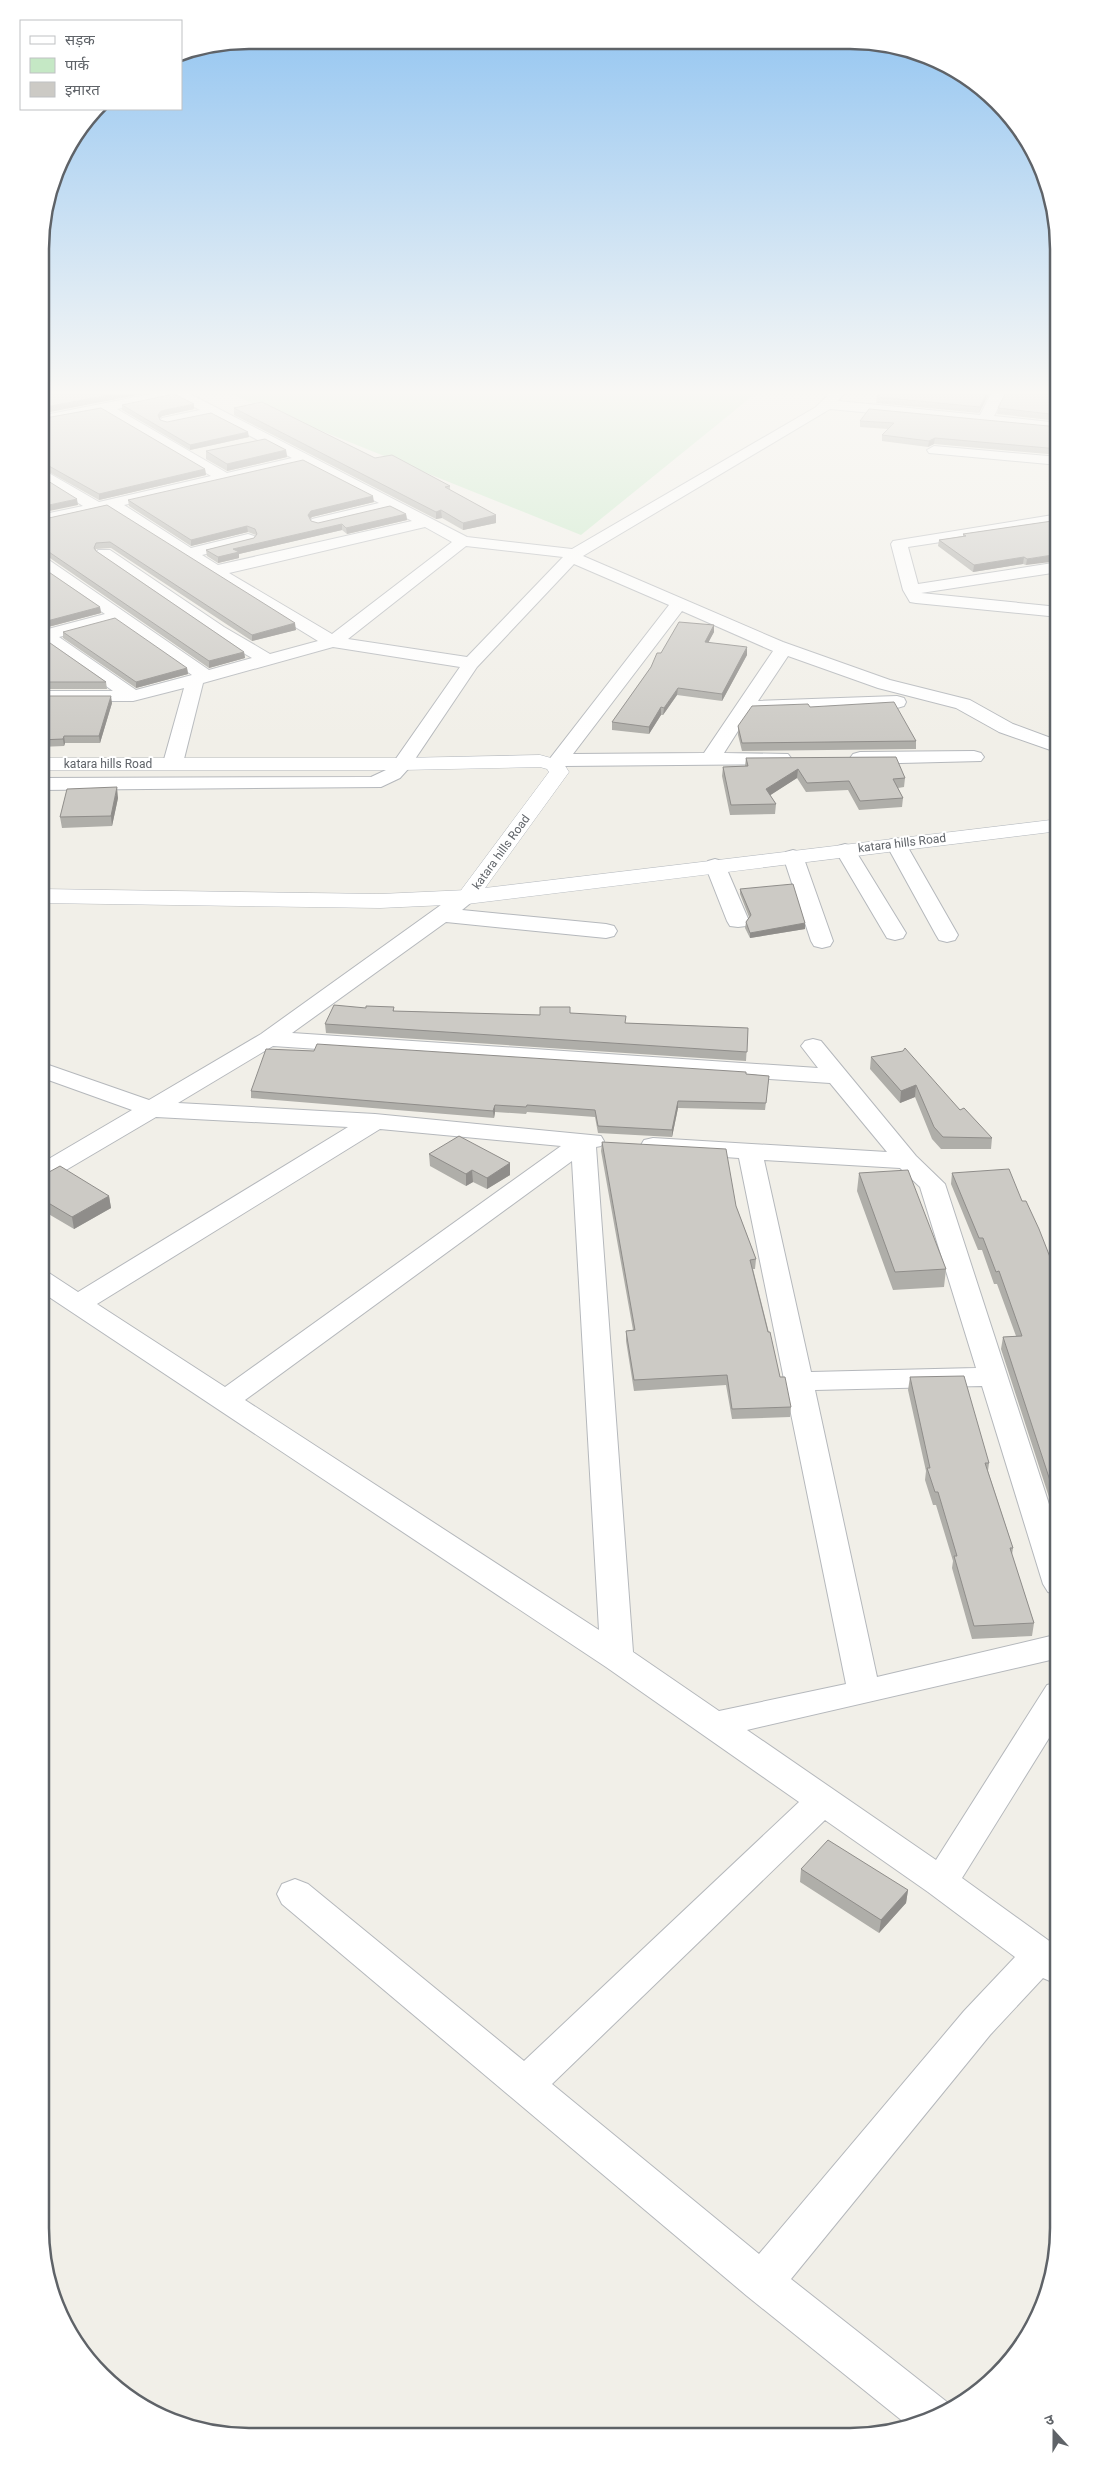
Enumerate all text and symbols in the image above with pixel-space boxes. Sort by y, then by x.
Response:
legend [20,20,182,110]
text: सड़क [65,31,95,49]
text: पार्क [65,56,89,74]
text: इमारत [65,81,100,99]
street label: katara hills Road [64,757,152,771]
street label: katara hills Road [469,812,533,892]
street label: katara hills Road [857,831,947,855]
north arrow [1029,2407,1079,2457]
text: उ [1043,2411,1057,2429]

